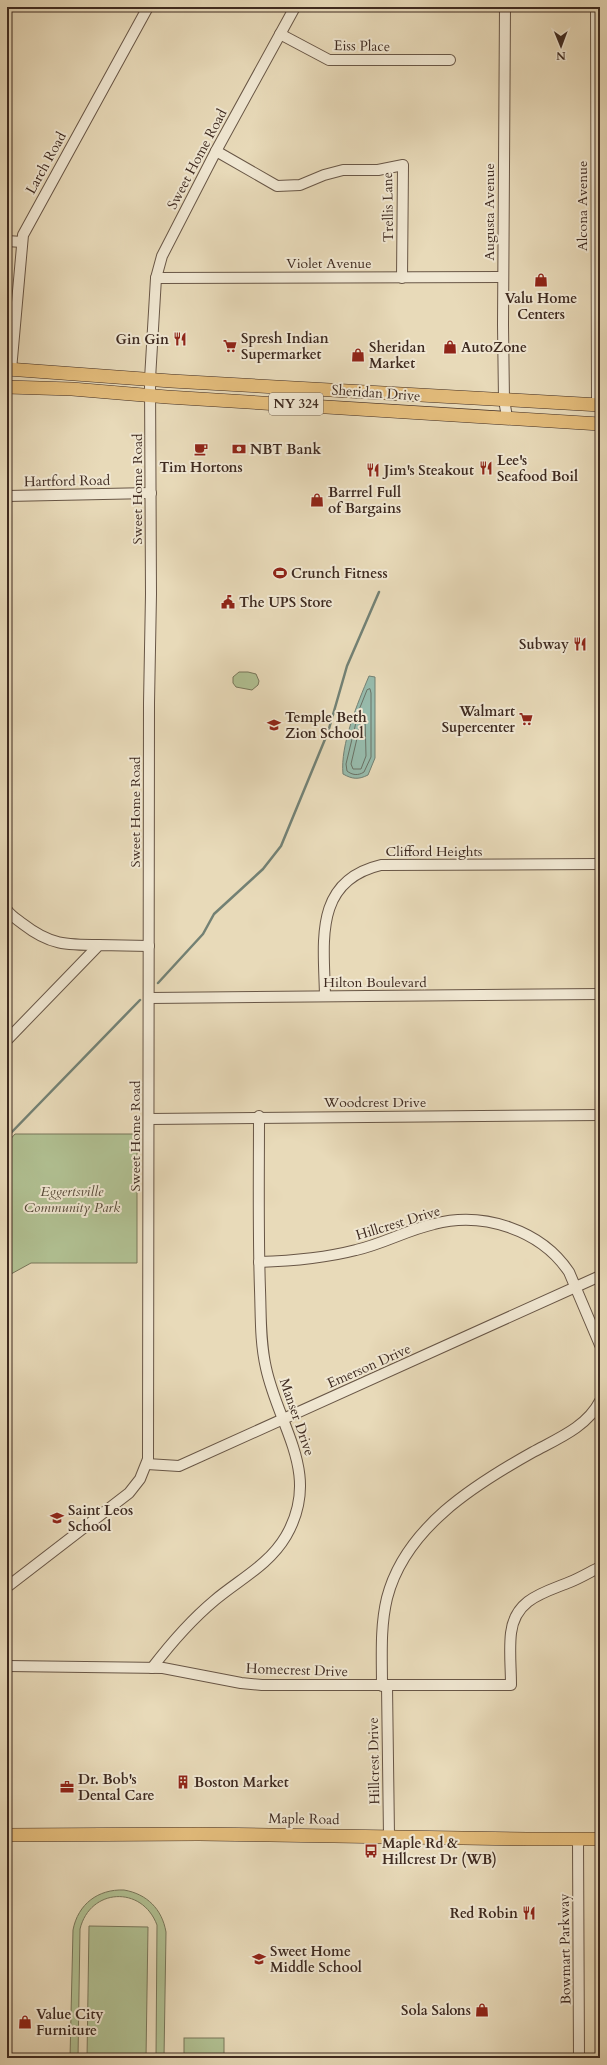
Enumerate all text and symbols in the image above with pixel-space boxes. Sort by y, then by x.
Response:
north arrow [541,26,581,66]
street label: Eiss Place [334,36,390,56]
text: N [556,48,566,63]
street label: Sweet Home Road [163,105,232,213]
street label: Larch Road [21,128,71,197]
street label: Alcona Avenue [573,161,592,251]
street label: Augusta Avenue [480,163,499,261]
street label: Trellis Lane [378,172,398,242]
street label: Violet Avenue [286,254,372,273]
shop icon: Valu Home Centers [533,272,549,288]
place label: Valu Home Centers [505,289,577,324]
place label: Spresh Indian Supermarket [241,329,329,364]
place label: Gin Gin [116,330,169,349]
restaurant icon: Gin Gin [172,331,188,347]
supermarket icon: Spresh Indian Supermarket [222,338,238,354]
place label: Sheridan Market [369,338,426,373]
place label: AutoZone [461,338,527,357]
shop icon: AutoZone [442,339,458,355]
shop icon: Sheridan Market [350,347,366,363]
street label: Sheridan Drive [331,380,421,406]
road number: NY 324 [269,393,323,415]
street label: Sweet Home Road [128,433,147,545]
place label: NBT Bank [250,440,321,459]
cafe icon: Tim Hortons [193,441,209,457]
bank icon: NBT Bank [231,441,247,457]
place label: Lee's Seafood Boil [497,451,578,486]
place label: Tim Hortons [159,458,243,477]
restaurant icon: Lee's Seafood Boil [478,460,494,476]
place label: Jim's Steakout [382,461,474,480]
restaurant icon: Jim's Steakout [365,462,381,478]
street label: Hartford Road [24,471,111,491]
place label: Barrrel Full of Bargains [328,483,401,518]
shop icon: Barrrel Full of Bargains [309,492,325,508]
place label: Crunch Fitness [291,564,388,583]
sports icon: Crunch Fitness [272,565,288,581]
place label: The UPS Store [239,593,333,612]
public building icon: The UPS Store [220,594,236,610]
place label: Subway [519,635,569,654]
restaurant icon: Subway [572,636,588,652]
place label: Walmart Supercenter [442,702,515,737]
place label: Temple Beth Zion School [285,708,367,743]
supermarket icon: Walmart Supercenter [518,711,534,727]
school or university icon: Temple Beth Zion School [266,717,282,733]
street label: Sweet Home Road [126,756,145,868]
street label: Clifford Heights [385,842,483,861]
street label: Hilton Boulevard [323,973,427,992]
street label: Sweet Home Road [126,1080,145,1192]
street label: Woodcrest Drive [323,1093,426,1112]
park label: Eggertsville Community Park [24,1182,120,1217]
street label: Hillcrest Drive [353,1201,443,1245]
street label: Emerson Drive [324,1339,414,1393]
street label: Manser Drive [275,1376,319,1458]
place label: Saint Leos School [68,1501,133,1536]
school or university icon: Saint Leos School [49,1510,65,1526]
street label: Homecrest Drive [246,1659,348,1681]
street label: Hillcrest Drive [364,1717,384,1805]
place label: Dr. Bob's Dental Care [78,1770,154,1805]
place label: Boston Market [194,1773,289,1792]
building icon: Boston Market [175,1774,191,1790]
office icon: Dr. Bob's Dental Care [59,1779,75,1795]
street label: Maple Road [268,1809,340,1829]
place label: Maple Rd & Hillcrest Dr (WB) [382,1834,497,1869]
bus stop icon: Maple Rd & Hillcrest Dr (WB) [363,1843,379,1859]
street label: Bowmart Parkway [555,1893,575,2005]
place label: Red Robin [450,1904,518,1923]
restaurant icon: Red Robin [521,1905,537,1921]
place label: Sweet Home Middle School [270,1942,362,1977]
school or university icon: Sweet Home Middle School [251,1951,267,1967]
place label: Sola Salons [401,2001,471,2020]
shop icon: Sola Salons [474,2002,490,2018]
place label: Value City Furniture [36,2005,103,2040]
shop icon: Value City Furniture [17,2014,33,2030]

